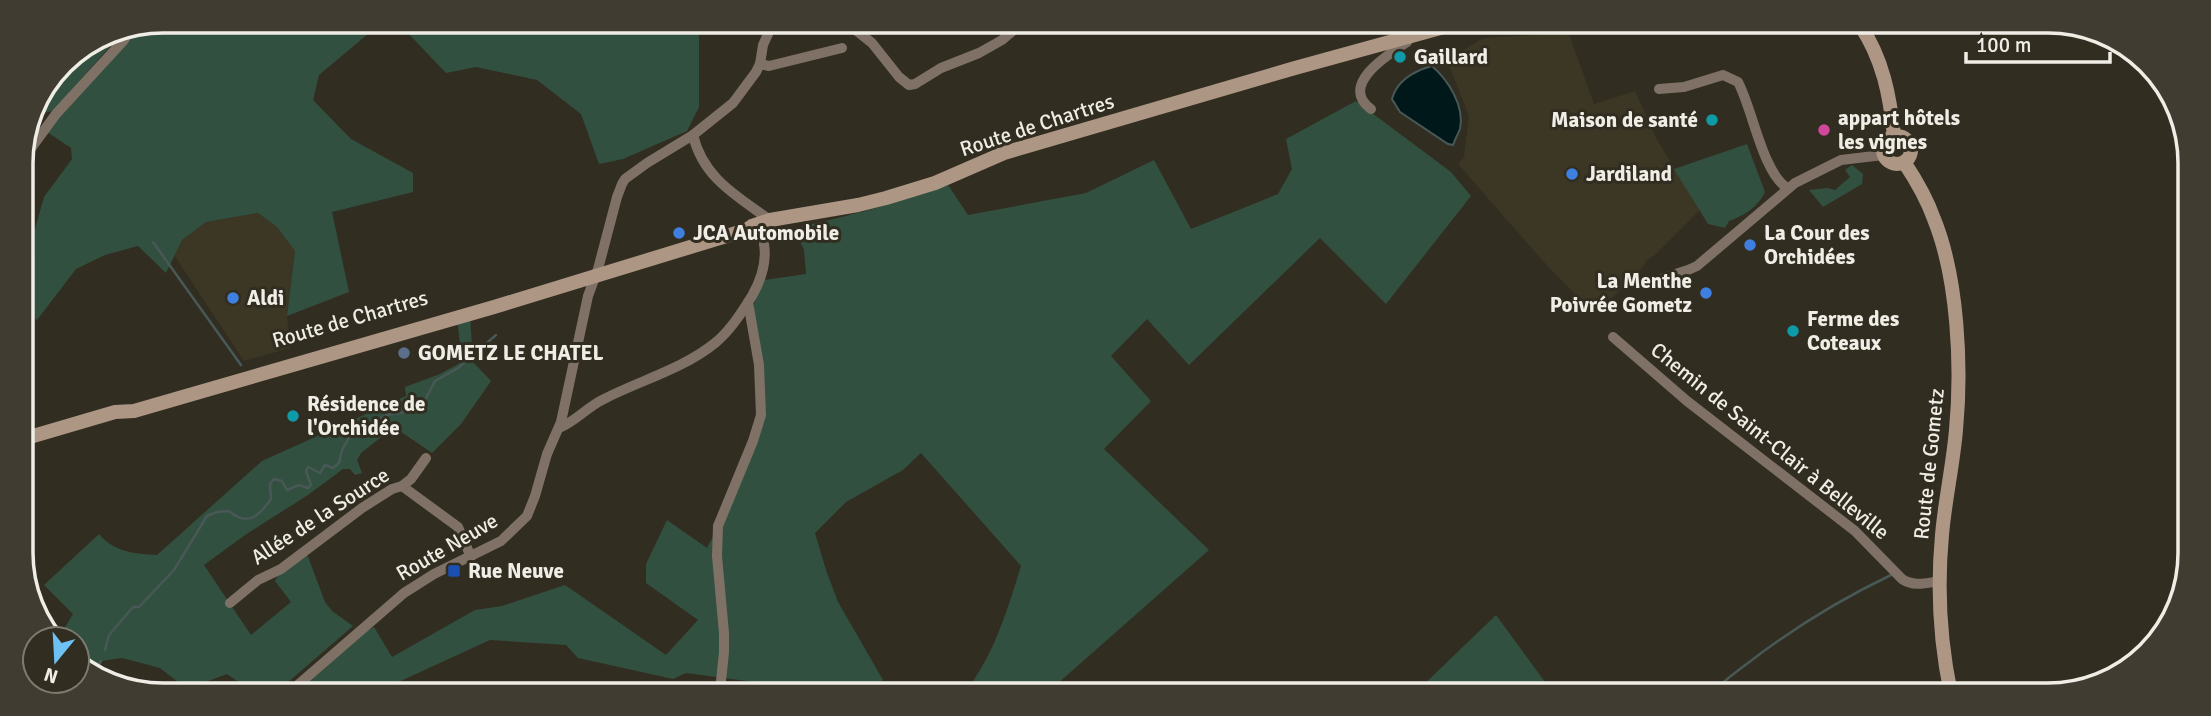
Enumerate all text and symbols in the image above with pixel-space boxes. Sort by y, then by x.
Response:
scale bar [1966,21,2110,65]
text: 100 m [1976,32,2031,58]
place label: Gaillard [1414,44,1488,70]
marker: Gaillard [1392,49,1408,65]
street label: Route de Chartres [957,88,1117,162]
place label: appart hôtels les vignes [1838,105,1960,155]
place label: Maison de santé [1551,107,1698,133]
marker: Maison de santé [1704,112,1720,128]
marker: appart hôtels les vignes [1816,122,1832,138]
place label: Jardiland [1586,161,1672,187]
marker: Jardiland [1564,166,1580,182]
place label: JCA Automobile [693,220,839,246]
place label: La Cour des Orchidées [1764,220,1870,270]
marker: JCA Automobile [671,225,687,241]
marker: La Cour des Orchidées [1742,237,1758,253]
place label: La Menthe Poivrée Gometz [1550,268,1692,318]
street label: Route de Chartres [269,284,431,354]
place label: Aldi [247,285,284,311]
marker: La Menthe Poivrée Gometz [1698,285,1714,301]
marker: Aldi [225,290,241,306]
place label: Ferme des Coteaux [1807,306,1899,356]
marker: Ferme des Coteaux [1785,323,1801,339]
street label: Chemin de Saint-Clair à Belleville [1646,337,1894,545]
place label: GOMETZ LE CHATEL [418,340,603,366]
marker: GOMETZ LE CHATEL [396,345,412,361]
street label: Route de Gometz [1908,387,1950,541]
place label: Résidence de l'Orchidée [307,391,425,441]
marker: Résidence de l'Orchidée [285,408,301,424]
street label: Allée de la Source [246,462,394,570]
street label: Route Neuve [392,507,502,587]
place label: Rue Neuve [468,558,564,584]
marker: Rue Neuve [446,563,462,579]
north arrow [21,625,91,695]
text: N [41,662,61,689]

